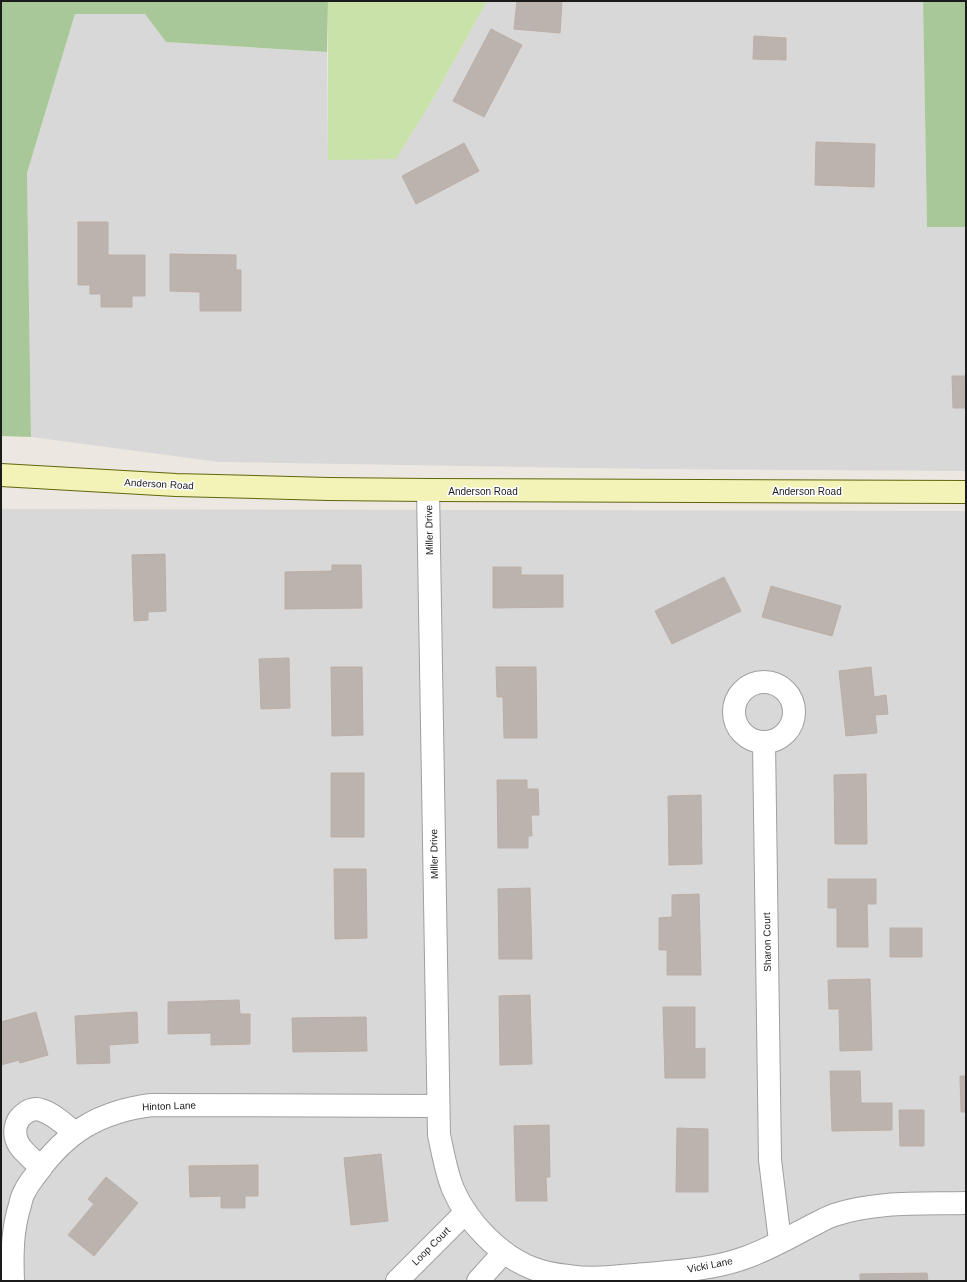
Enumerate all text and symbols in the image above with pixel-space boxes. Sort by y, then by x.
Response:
street label: Anderson Road [124,477,194,491]
street label: Anderson Road [448,486,518,497]
street label: Anderson Road [772,486,842,497]
street label: Miller Drive [423,504,435,555]
street label: Miller Drive [428,828,440,879]
street label: Sharon Court [761,912,773,972]
street label: Hinton Lane [142,1100,197,1112]
street label: Loop Court [410,1224,453,1267]
street label: Vicki Lane [686,1255,734,1275]

